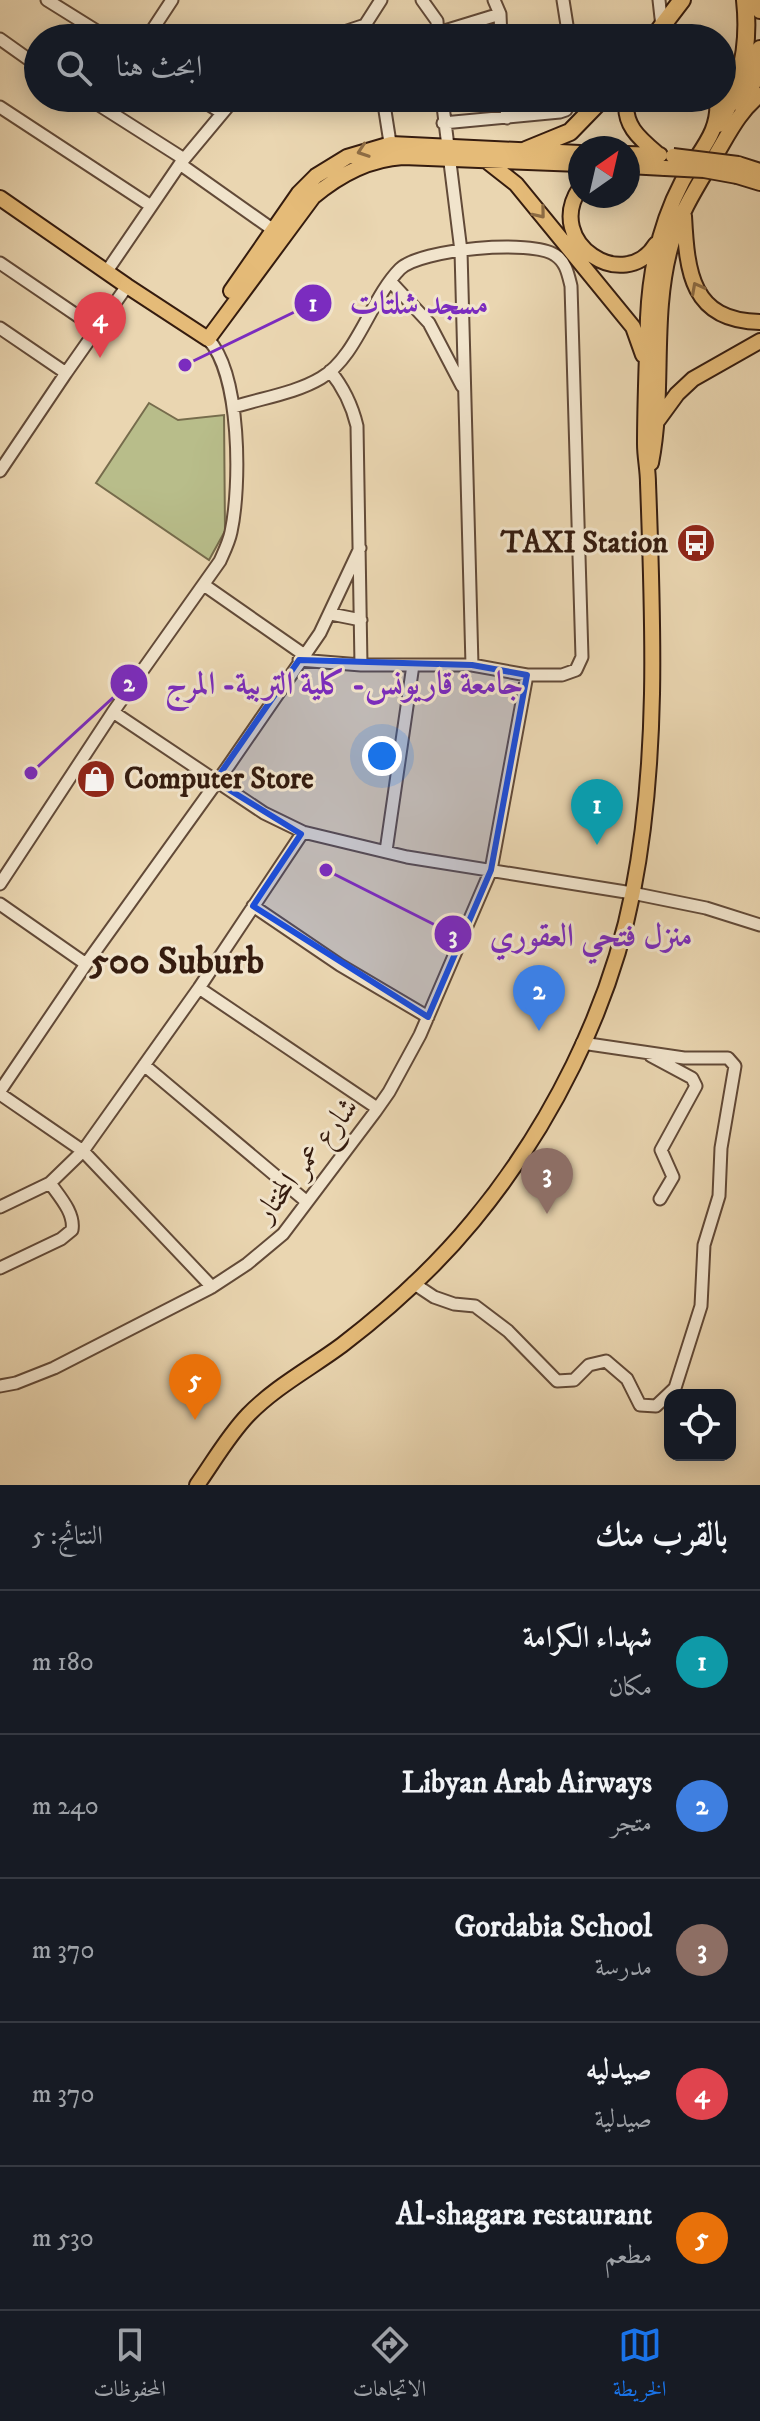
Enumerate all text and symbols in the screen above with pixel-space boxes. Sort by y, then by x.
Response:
search box [24,24,736,112]
icon: search [52,46,96,90]
text: ابحث هنا [116,49,202,86]
north arrow [568,136,640,208]
one-way arrow [357,142,371,158]
one-way arrow [530,203,545,218]
callout: مسجد شلتات [293,275,504,331]
one-way arrow [691,282,706,296]
text: مسجد شلتات [350,285,488,325]
text: 1 [309,289,318,319]
pin: 4 [74,292,126,358]
bus stop icon: TAXI Station [675,522,717,564]
place label: TAXI Station [500,525,668,562]
callout: جامعة قاريونس- كلية التربية- المرج [109,655,539,711]
text: جامعة قاريونس- كلية التربية- المرج [165,665,523,712]
text: 2 [123,669,136,699]
your location [362,736,402,776]
shop icon: Computer Store [75,758,117,800]
place label: Computer Store [124,761,314,798]
pin: 1 [571,779,623,845]
callout: منزل فتحي العقوري [433,906,708,962]
text: منزل فتحي العقوري [489,917,693,965]
text: 3 [449,921,458,951]
district label: 500 Suburb [89,938,264,986]
pin: 2 [513,965,565,1031]
street label: شارع عمر المختار [245,1090,371,1235]
pin: 3 [521,1148,573,1214]
pin: 5 [169,1354,221,1420]
map controls [664,1389,736,1461]
button: locate [664,1389,736,1461]
text: بالقرب منك [595,1514,728,1556]
text: النتائج: 5 [32,1520,103,1553]
text: شهداء الكرامة [523,1620,652,1657]
text: 180 m [32,1646,94,1679]
text: 1 [697,1646,707,1679]
text: مكان [608,1671,652,1704]
text: Libyan Arab Airways [402,1765,652,1802]
text: 240 m [32,1790,99,1823]
text: 2 [696,1790,708,1823]
text: متجر [611,1807,652,1840]
text: Gordabia School [454,1909,652,1946]
text: 370 m [32,1934,95,1967]
text: 3 [697,1934,707,1967]
text: مدرسة [595,1951,652,1984]
text: صيدليه [586,2052,652,2089]
text: 370 m [32,2078,95,2111]
text: 4 [695,2078,709,2111]
text: صيدلية [595,2103,652,2136]
text: Al-shagara restaurant [396,2197,652,2234]
text: 530 m [32,2222,94,2255]
text: 5 [696,2222,708,2255]
text: مطعم [604,2239,652,2272]
tab: المحفوظات [93,2323,166,2410]
tab: الاتجاهات [353,2323,426,2410]
tab: الخريطة [613,2323,667,2410]

